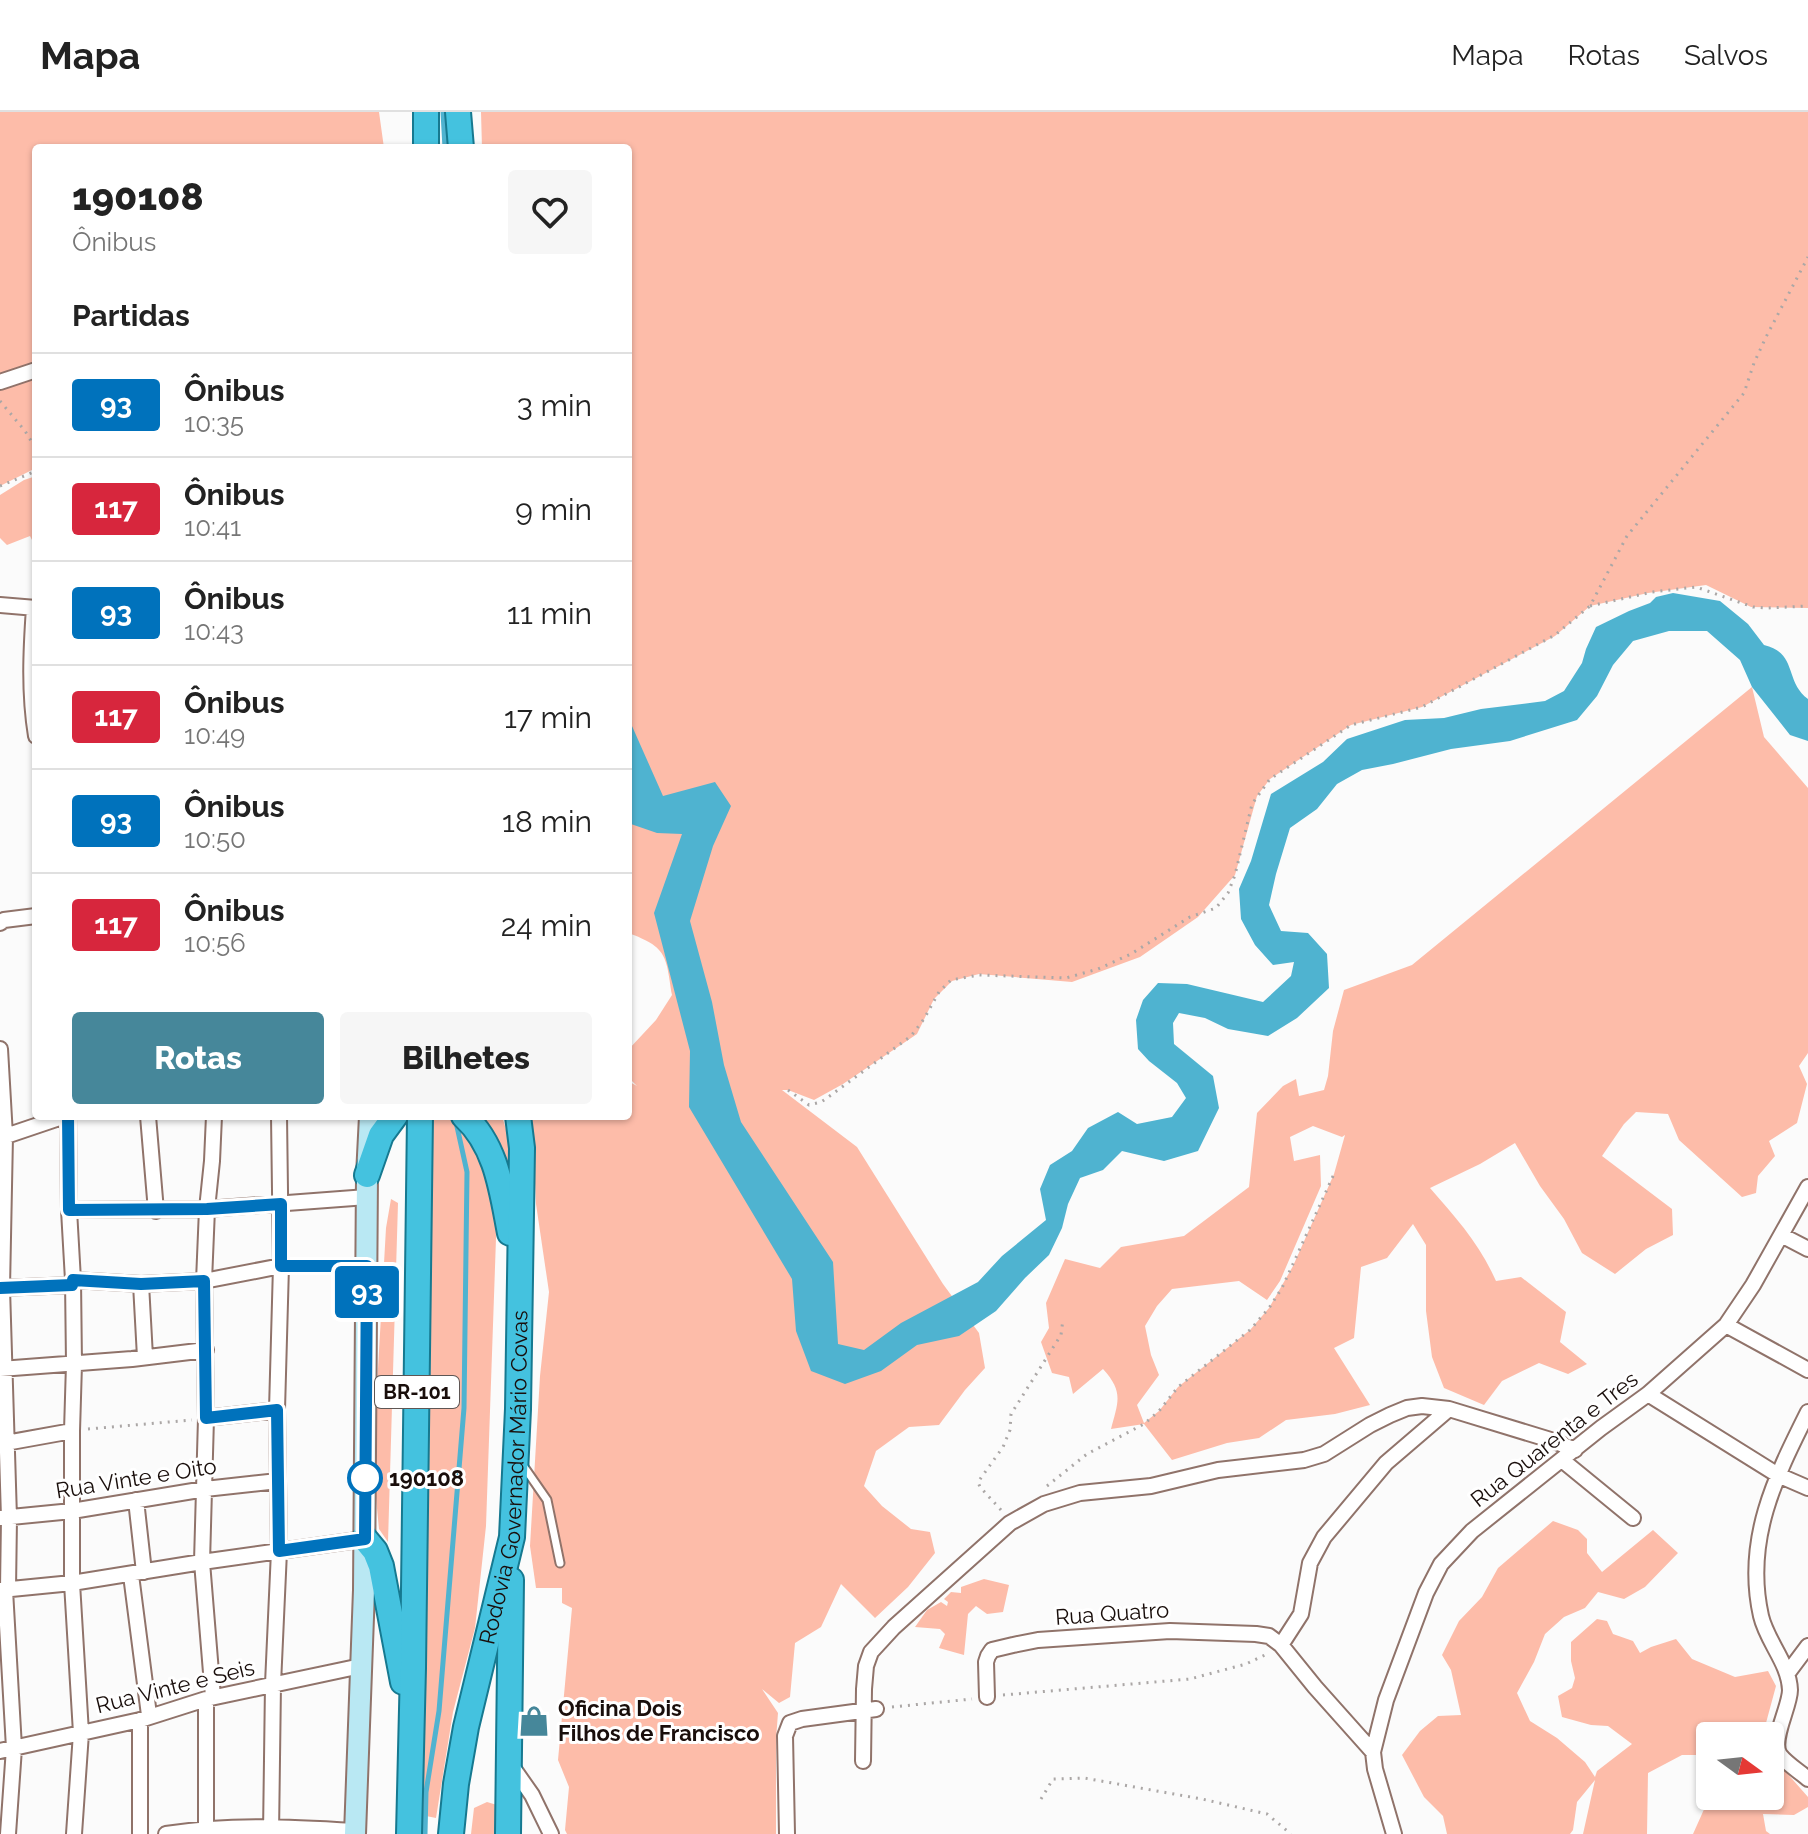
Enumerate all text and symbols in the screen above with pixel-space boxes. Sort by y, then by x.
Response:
text: Mapa [40,33,140,78]
text: Mapa [1451,39,1524,72]
text: Rotas [1568,39,1640,72]
text: Salvos [1684,39,1768,72]
button: heart [508,170,592,254]
text: 190108 [72,174,203,219]
text: Ônibus [72,227,156,257]
text: Partidas [72,298,190,333]
text: Ônibus [184,373,285,408]
text: 93 [100,388,132,421]
text: 3 min [517,388,592,423]
text: 10:35 [184,408,244,438]
text: Ônibus [184,477,285,512]
text: 117 [94,492,138,525]
text: 9 min [515,492,592,527]
text: 10:41 [184,512,241,542]
text: Ônibus [184,581,285,616]
text: 93 [100,596,132,629]
text: 11 min [507,596,592,631]
text: 10:43 [184,616,244,646]
text: Ônibus [184,685,285,720]
text: 117 [94,700,138,733]
text: 17 min [504,700,592,735]
text: 10:49 [184,720,245,750]
text: Ônibus [184,789,285,824]
text: 93 [100,804,132,837]
text: 18 min [502,804,592,839]
text: 10:50 [184,824,246,854]
text: Ônibus [184,893,285,928]
text: 117 [94,908,138,941]
text: 24 min [501,908,592,943]
text: 10:56 [184,928,246,958]
button: Rotas [72,1012,324,1104]
button: Bilhetes [340,1012,592,1104]
line badge: 93 [331,1266,403,1318]
text: 93 [351,1275,383,1308]
street label: Rodovia Governador Mário Covas [473,1310,533,1647]
street label: Rua Quarenta e Tres [1465,1366,1643,1512]
road number: BR-101 [375,1376,459,1408]
street label: Rua Vinte e Oito [54,1452,218,1504]
marker: 190108 [348,1461,382,1495]
place label: 190108 [389,1465,464,1491]
street label: Rua Quatro [1054,1596,1170,1630]
street label: Rua Vinte e Seis [93,1654,257,1718]
place label: Oficina Dois Filhos de Francisco [558,1695,760,1746]
shop icon: Oficina Dois Filhos de Francisco [517,1704,551,1738]
north arrow [1696,1722,1784,1810]
map controls [1696,1722,1784,1810]

